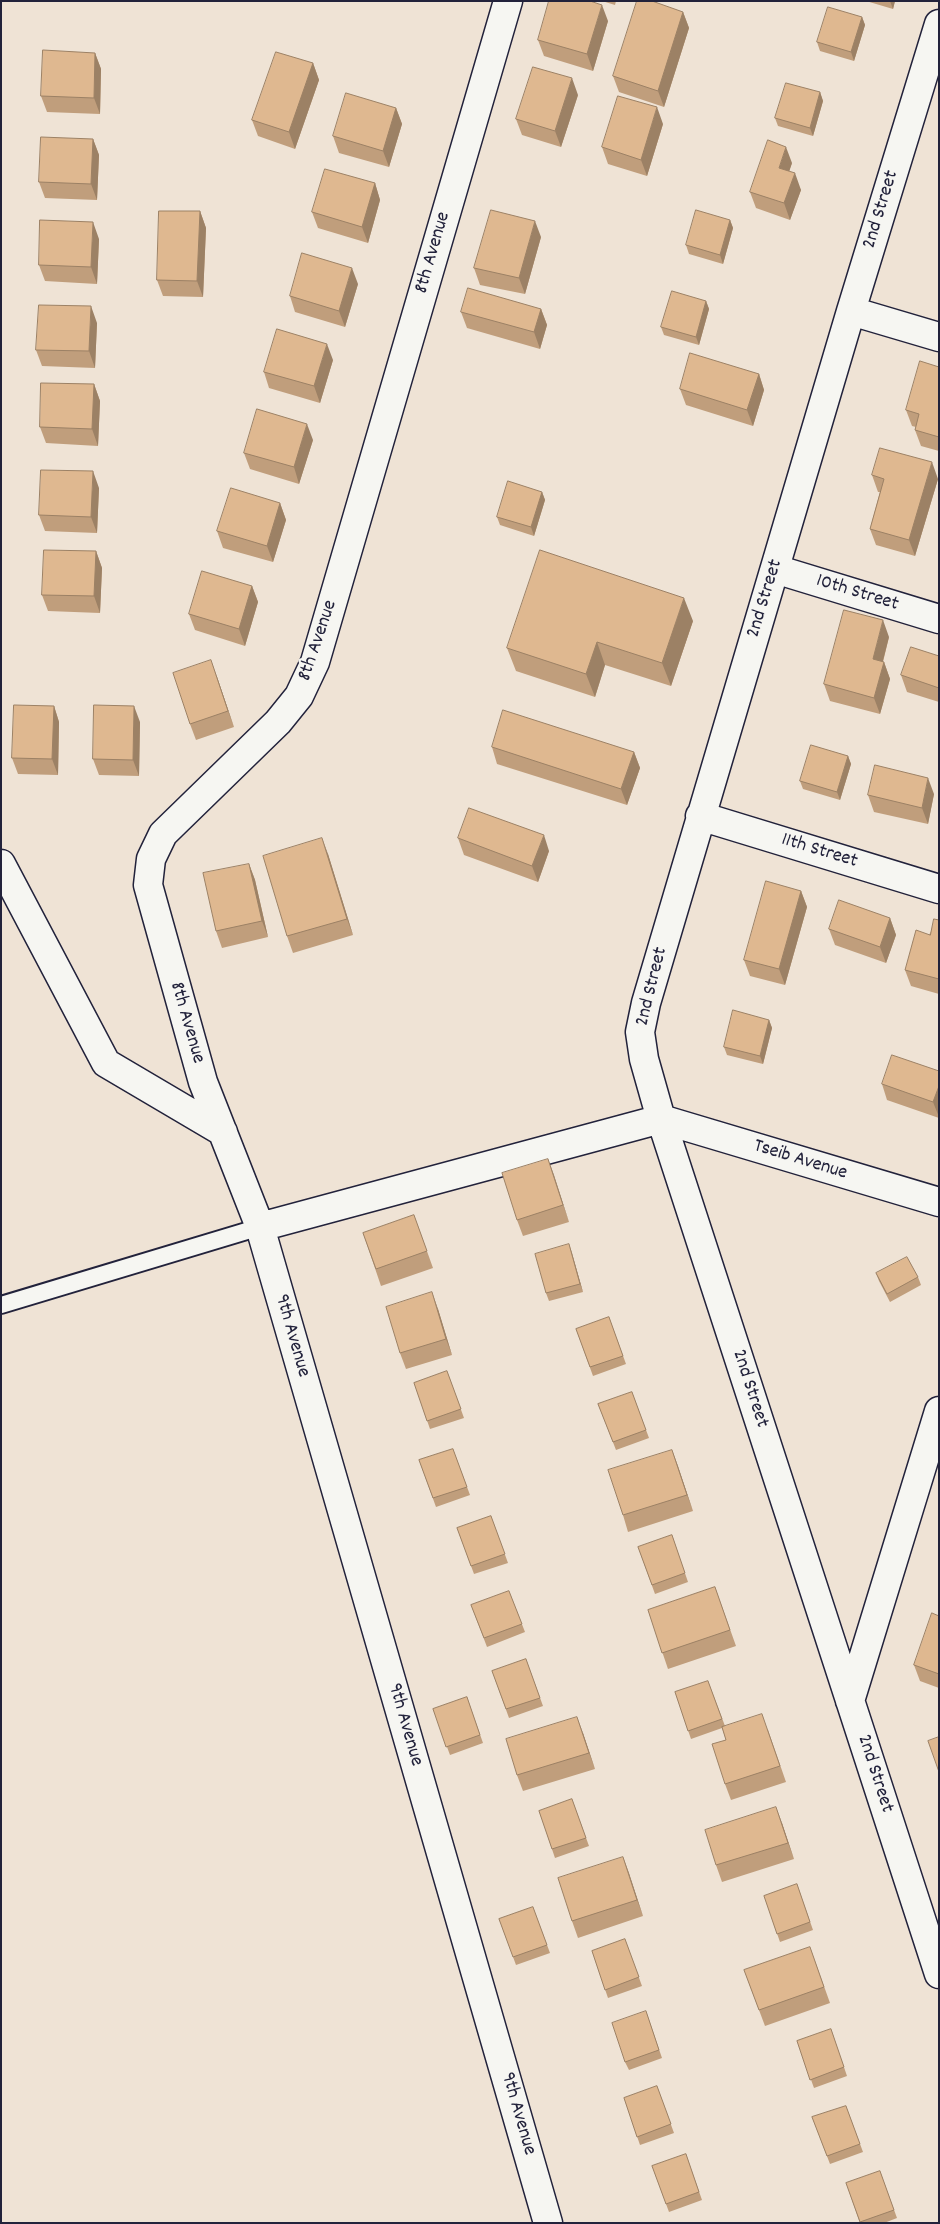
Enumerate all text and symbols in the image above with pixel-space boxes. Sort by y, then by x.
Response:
street label: 2nd Street [859,168,905,252]
street label: 8th Avenue [411,209,457,297]
street label: 2nd Street [743,557,789,641]
street label: 10th Street [813,570,901,618]
street label: 8th Avenue [294,597,344,685]
street label: 11th Street [778,829,860,875]
street label: 2nd Street [632,945,674,1029]
street label: 8th Avenue [163,979,209,1067]
street label: Tseib Avenue [750,1135,850,1187]
street label: 9th Avenue [268,1292,314,1380]
street label: 2nd Street [725,1347,773,1431]
street label: 9th Avenue [381,1681,427,1769]
street label: 2nd Street [850,1732,898,1816]
street label: 9th Avenue [494,2070,540,2158]

